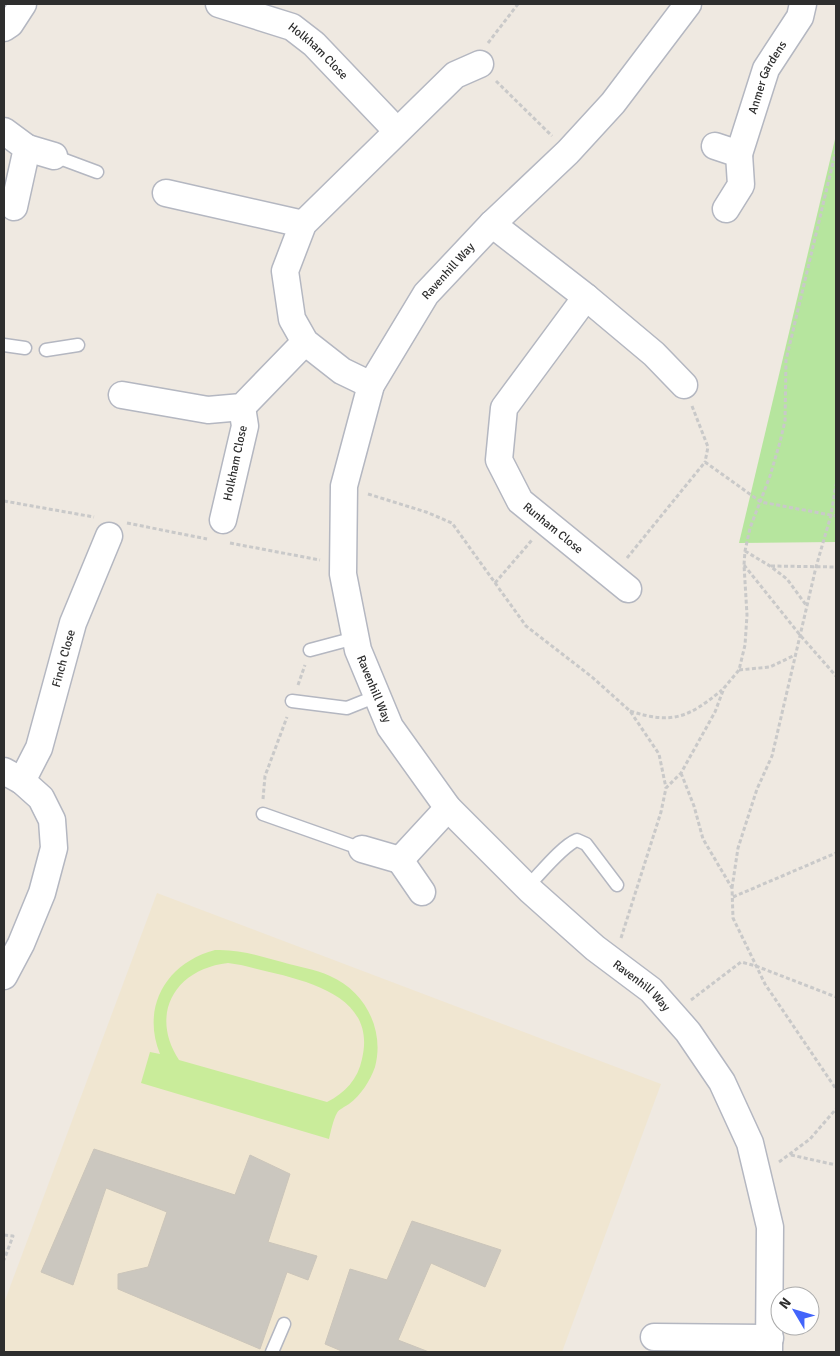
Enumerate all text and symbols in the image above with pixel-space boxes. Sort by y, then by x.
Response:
street label: Holkham Close [285,20,351,83]
street label: Anmer Gardens [745,38,790,116]
street label: Ravenhill Way [419,239,478,303]
street label: Holkham Close [220,424,251,502]
street label: Runham Close [520,499,586,557]
street label: Finch Close [49,628,79,689]
street label: Ravenhill Way [353,653,394,725]
street label: Ravenhill Way [610,957,674,1015]
north arrow [770,1286,820,1336]
text: N [775,1294,795,1312]

